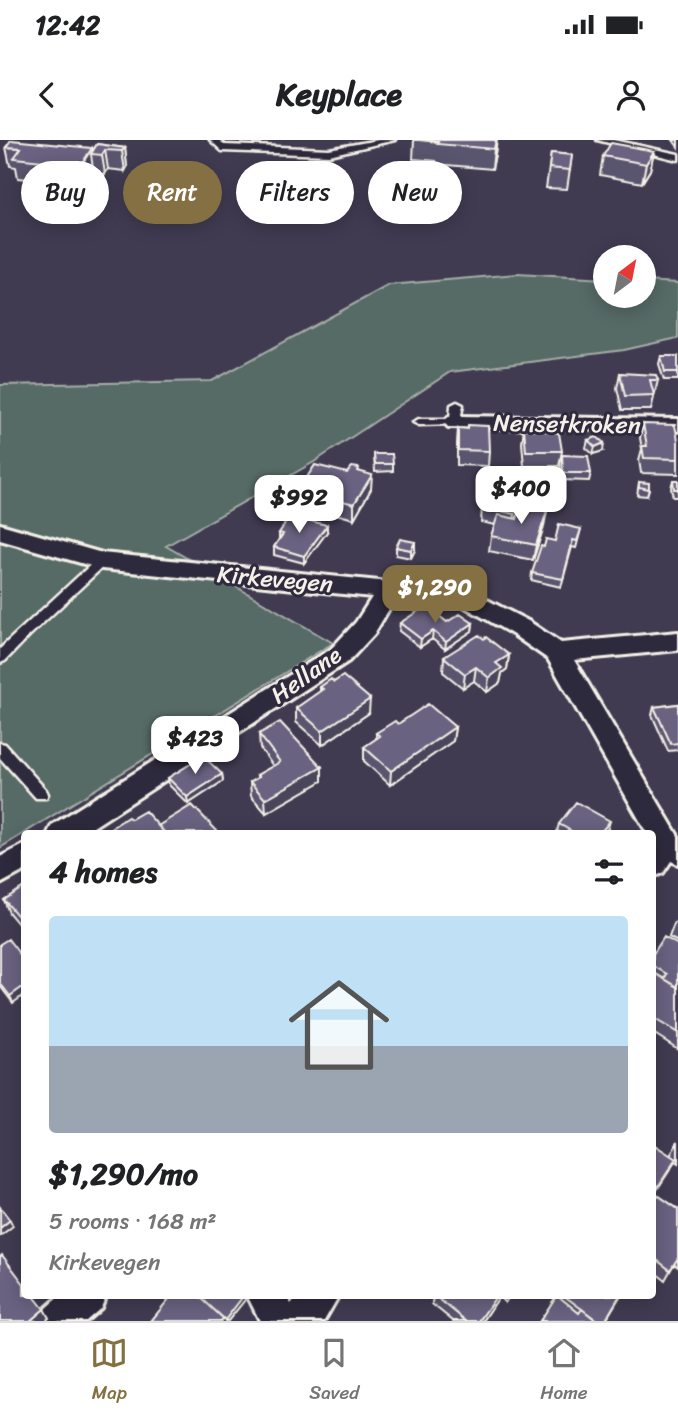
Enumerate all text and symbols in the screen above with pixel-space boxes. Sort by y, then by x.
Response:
text: 12:42 [35,2,100,48]
text: Keyplace [276,66,402,123]
icon: back [28,76,66,114]
icon: person [612,76,650,114]
chip: Buy [21,161,109,224]
chip: Rent [123,161,222,224]
chip: Filters [236,161,354,224]
chip: New [368,161,462,224]
north arrow [593,245,656,308]
map controls [593,245,656,308]
street label: Nensetkroken [493,402,641,446]
pin: $400 [480,466,562,526]
text: $400 [492,468,550,509]
pin: $992 [258,476,340,535]
text: $992 [271,477,328,518]
street label: Kirkevegen [215,553,335,605]
pin: $1,290 [378,566,492,625]
text: $1,290 [398,567,472,608]
street label: Hellane [261,635,351,715]
pin: $423 [154,716,236,776]
text: $423 [167,718,223,759]
text: 4 homes [49,845,157,899]
icon: filters [590,853,628,891]
icon: home [276,962,402,1088]
text: $1,290/mo [49,1147,198,1201]
text: 5 rooms · 168 m² [49,1201,217,1242]
text: Kirkevegen [49,1242,160,1283]
tab: Map [90,1334,128,1409]
tab: Saved [309,1334,359,1409]
tab: Home [540,1334,588,1409]

